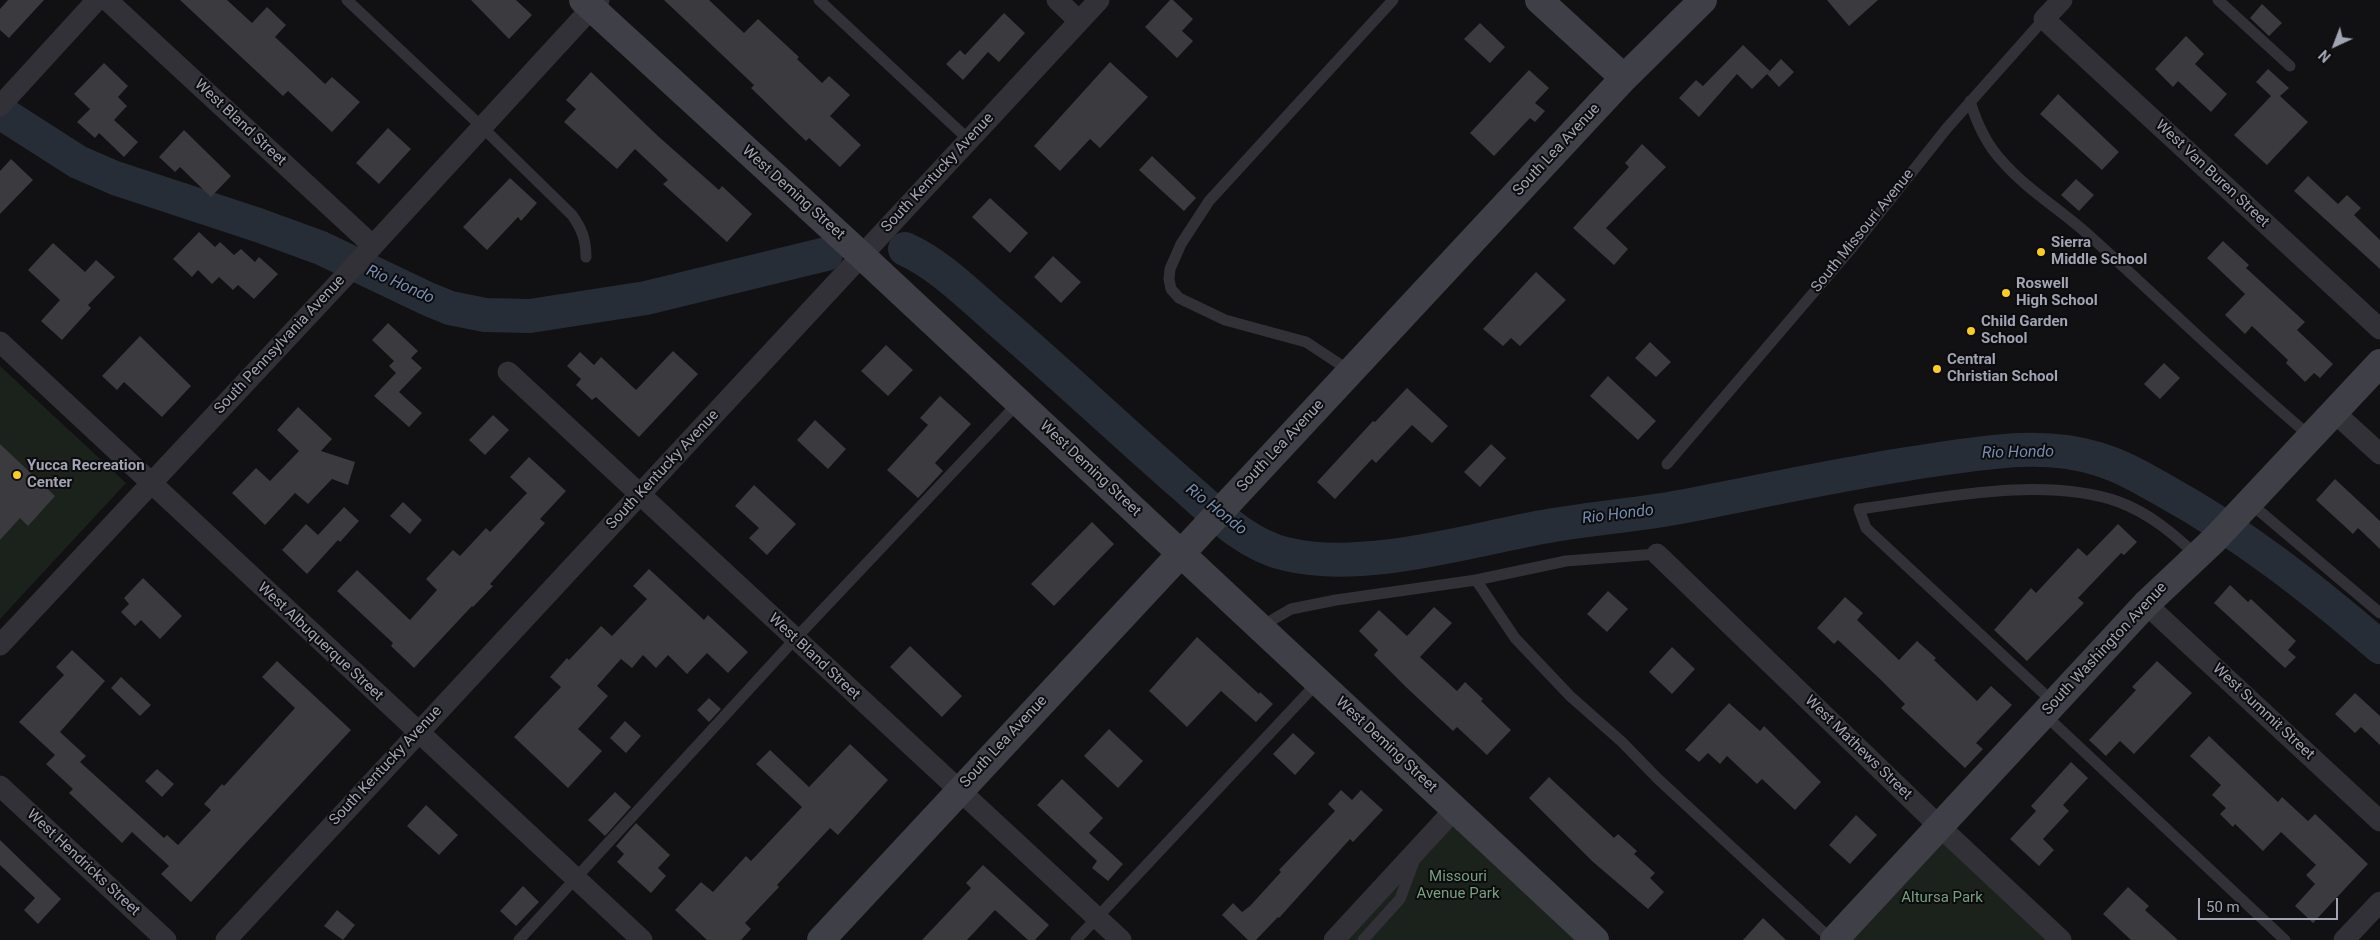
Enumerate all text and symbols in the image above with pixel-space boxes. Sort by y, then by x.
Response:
north arrow [2310,20,2360,70]
text: N [2316,47,2334,65]
street label: West Bland Street [190,76,290,170]
street label: South Lea Avenue [1510,100,1604,200]
street label: South Kentucky Avenue [878,110,998,236]
street label: West Van Buren Street [2151,117,2273,231]
street label: West Deming Street [738,142,848,244]
street label: South Missouri Avenue [1808,166,1918,296]
place label: Sierra Middle School [2051,234,2147,269]
marker: Sierra Middle School [2035,246,2047,258]
water label: Rio Hondo [363,262,437,308]
street label: South Pennsylvania Avenue [211,272,349,418]
place label: Roswell High School [2016,275,2098,310]
marker: Roswell High School [2000,287,2012,299]
place label: Child Garden School [1981,313,2068,348]
marker: Child Garden School [1965,325,1977,337]
place label: Central Christian School [1947,351,2058,386]
marker: Central Christian School [1931,363,1943,375]
street label: South Lea Avenue [1234,396,1328,496]
street label: South Kentucky Avenue [603,407,723,533]
street label: West Deming Street [1036,417,1144,521]
water label: Rio Hondo [1982,443,2054,463]
place label: Yucca Recreation Center [27,457,145,492]
marker: Yucca Recreation Center [11,469,23,481]
water label: Rio Hondo [1182,480,1250,540]
water label: Rio Hondo [1581,501,1655,529]
street label: West Albuquerque Street [253,579,387,705]
street label: South Washington Avenue [2039,579,2171,719]
street label: West Bland Street [764,610,864,704]
street label: West Summit Street [2208,660,2318,764]
street label: South Lea Avenue [957,692,1051,792]
street label: West Mathews Street [1801,692,1915,804]
street label: West Deming Street [1332,693,1440,797]
street label: South Kentucky Avenue [326,703,446,829]
street label: West Hendricks Street [23,806,143,920]
park label: Missouri Avenue Park [1417,868,1499,903]
scale bar [2200,888,2340,920]
park label: Altursa Park [1901,889,1983,907]
text: 50 m [2206,898,2240,916]

